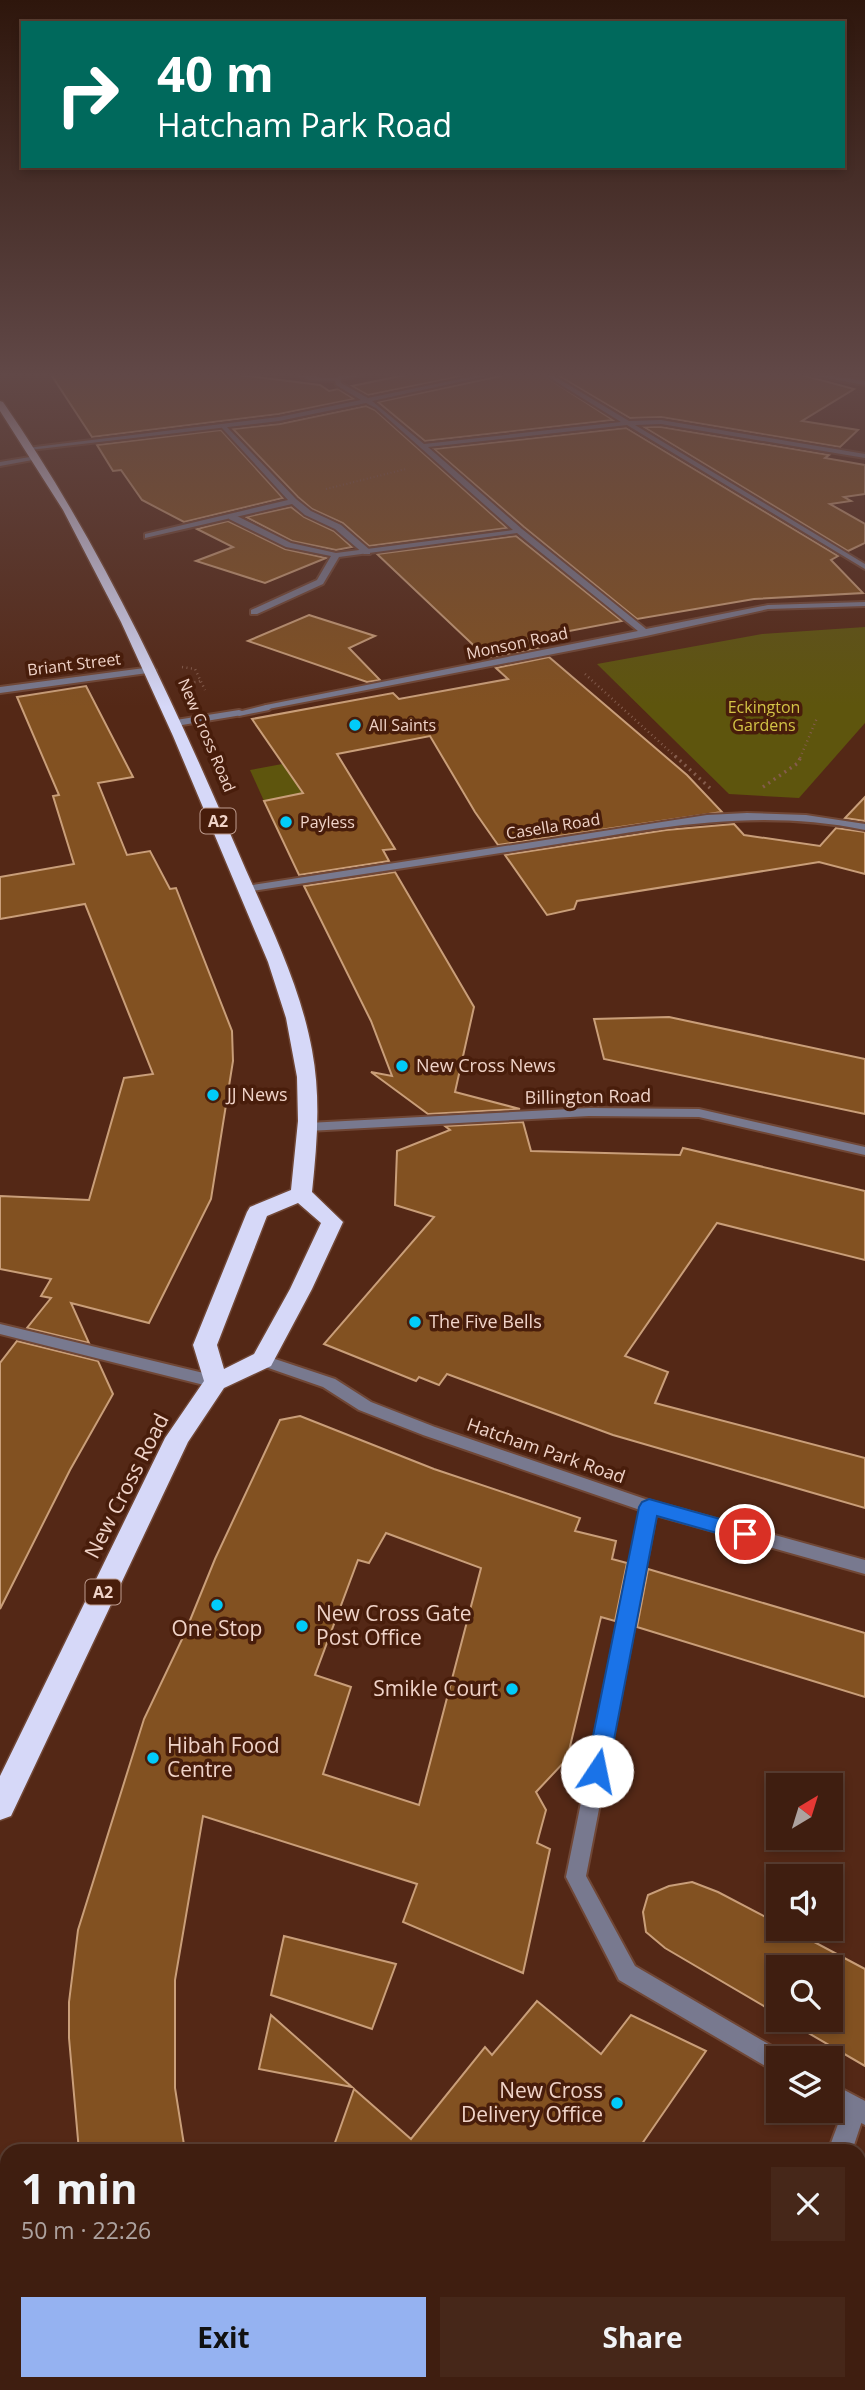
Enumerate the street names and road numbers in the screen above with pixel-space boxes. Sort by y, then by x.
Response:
street label: Monson Road [464,622,570,664]
street label: Briant Street [26,647,122,681]
street label: New Cross Road [173,675,241,795]
road number: A2 [200,808,235,834]
street label: Casella Road [504,808,602,844]
street label: Billington Road [525,1083,651,1109]
street label: New Cross Road [77,1408,175,1563]
street label: Hatcham Park Road [464,1412,629,1488]
road number: A2 [86,1580,120,1604]

